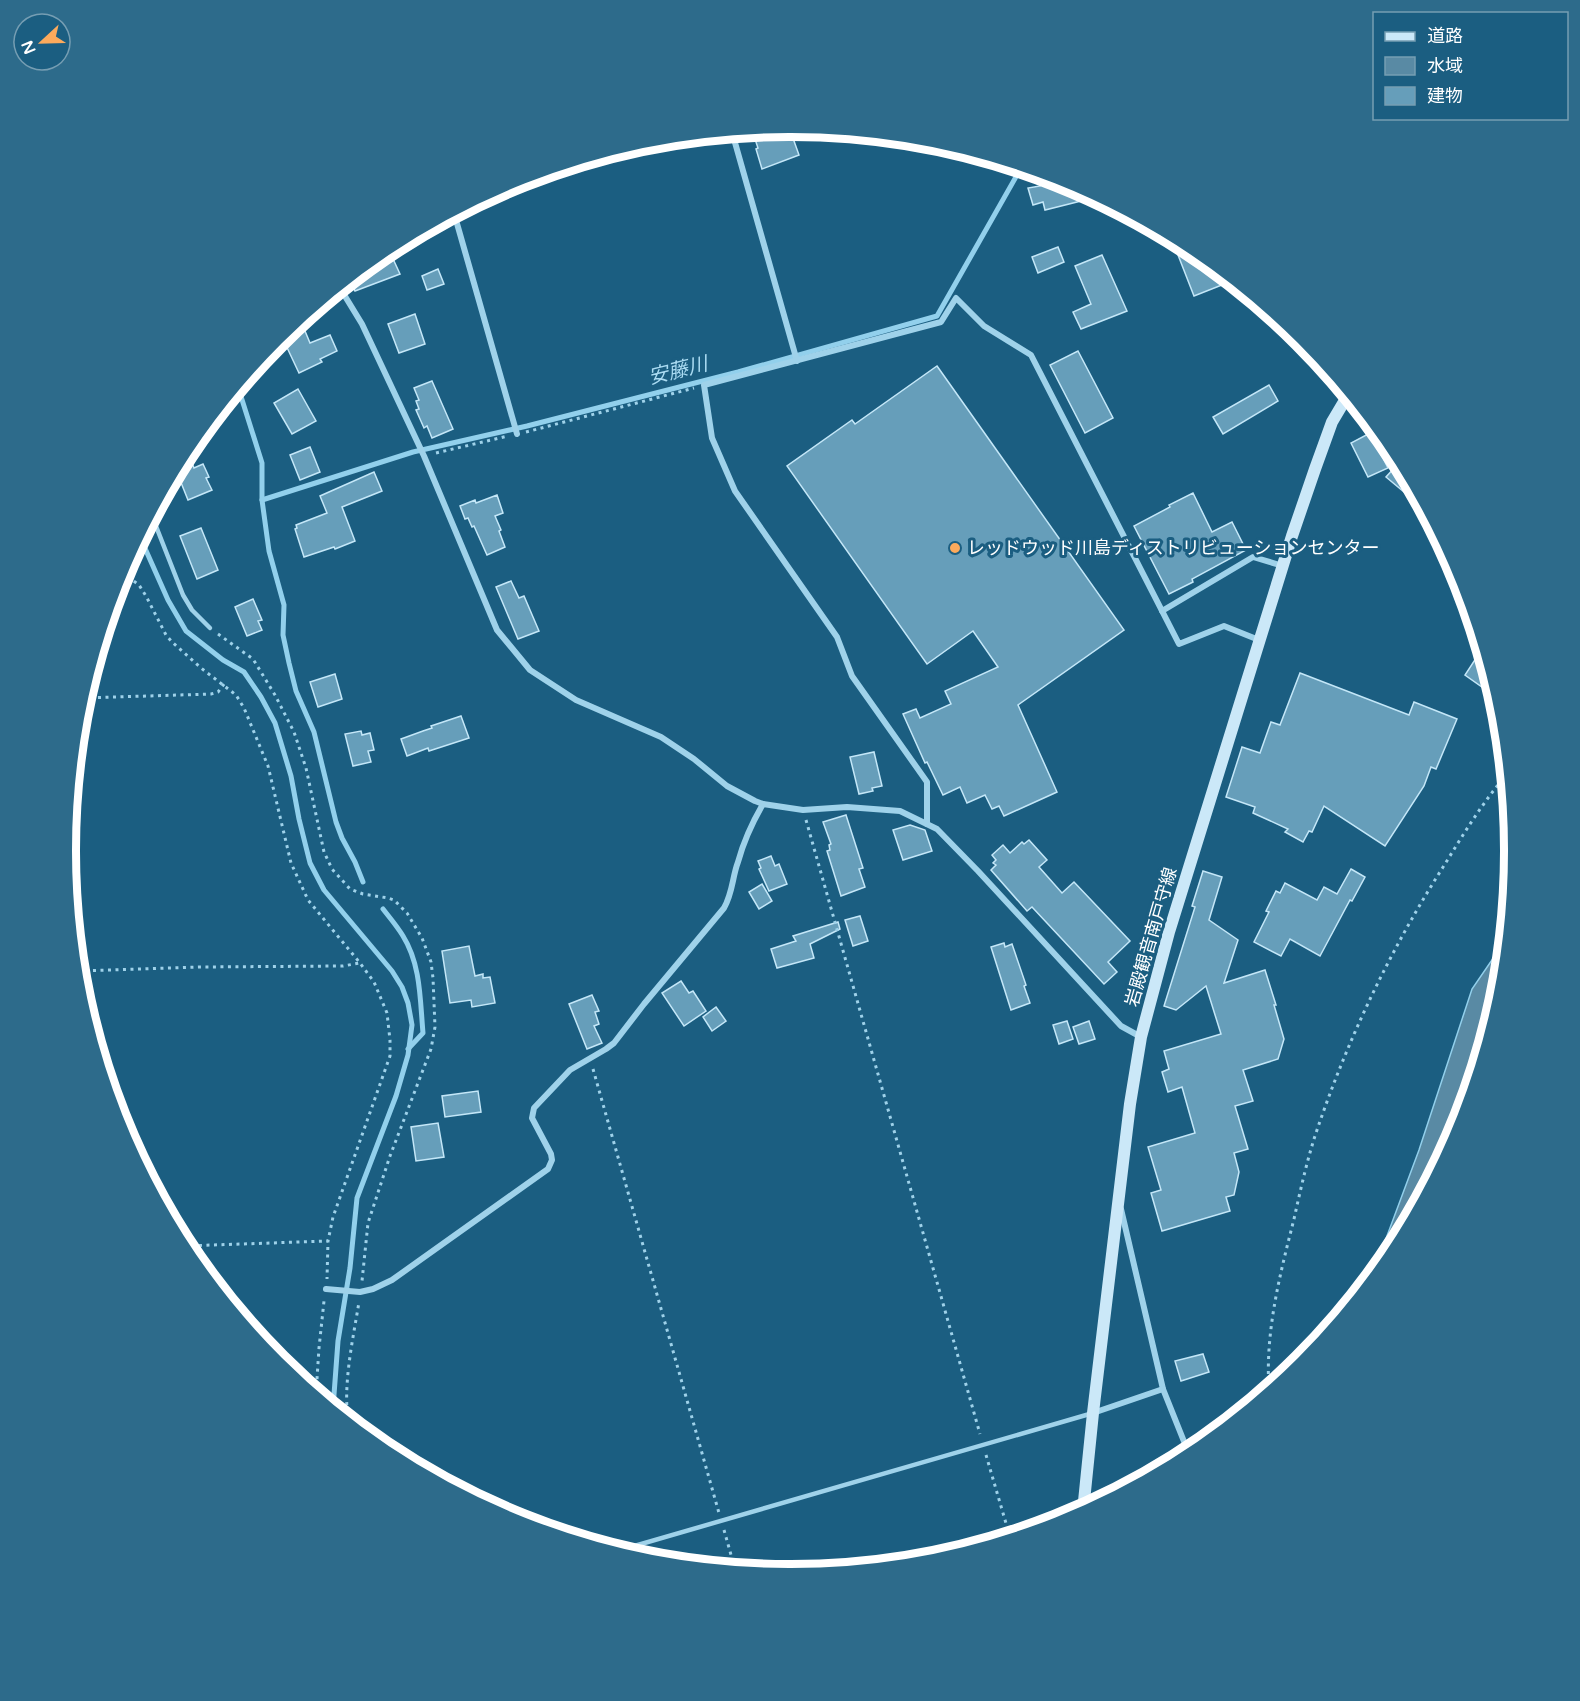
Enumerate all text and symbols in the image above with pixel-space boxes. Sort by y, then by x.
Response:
north arrow [12,12,72,72]
legend [1373,12,1568,120]
text: 道路 [1427,25,1463,47]
text: N [17,38,41,57]
text: 水域 [1427,55,1463,77]
text: 建物 [1427,85,1463,107]
water label: 安藤川 [646,352,712,390]
place label: レッドウッド川島ディストリビューションセンター [967,537,1379,559]
marker: レッドウッド川島ディストリビューションセンター [948,541,962,555]
street label: 岩殿観音南戸守線 [1121,865,1181,1009]

